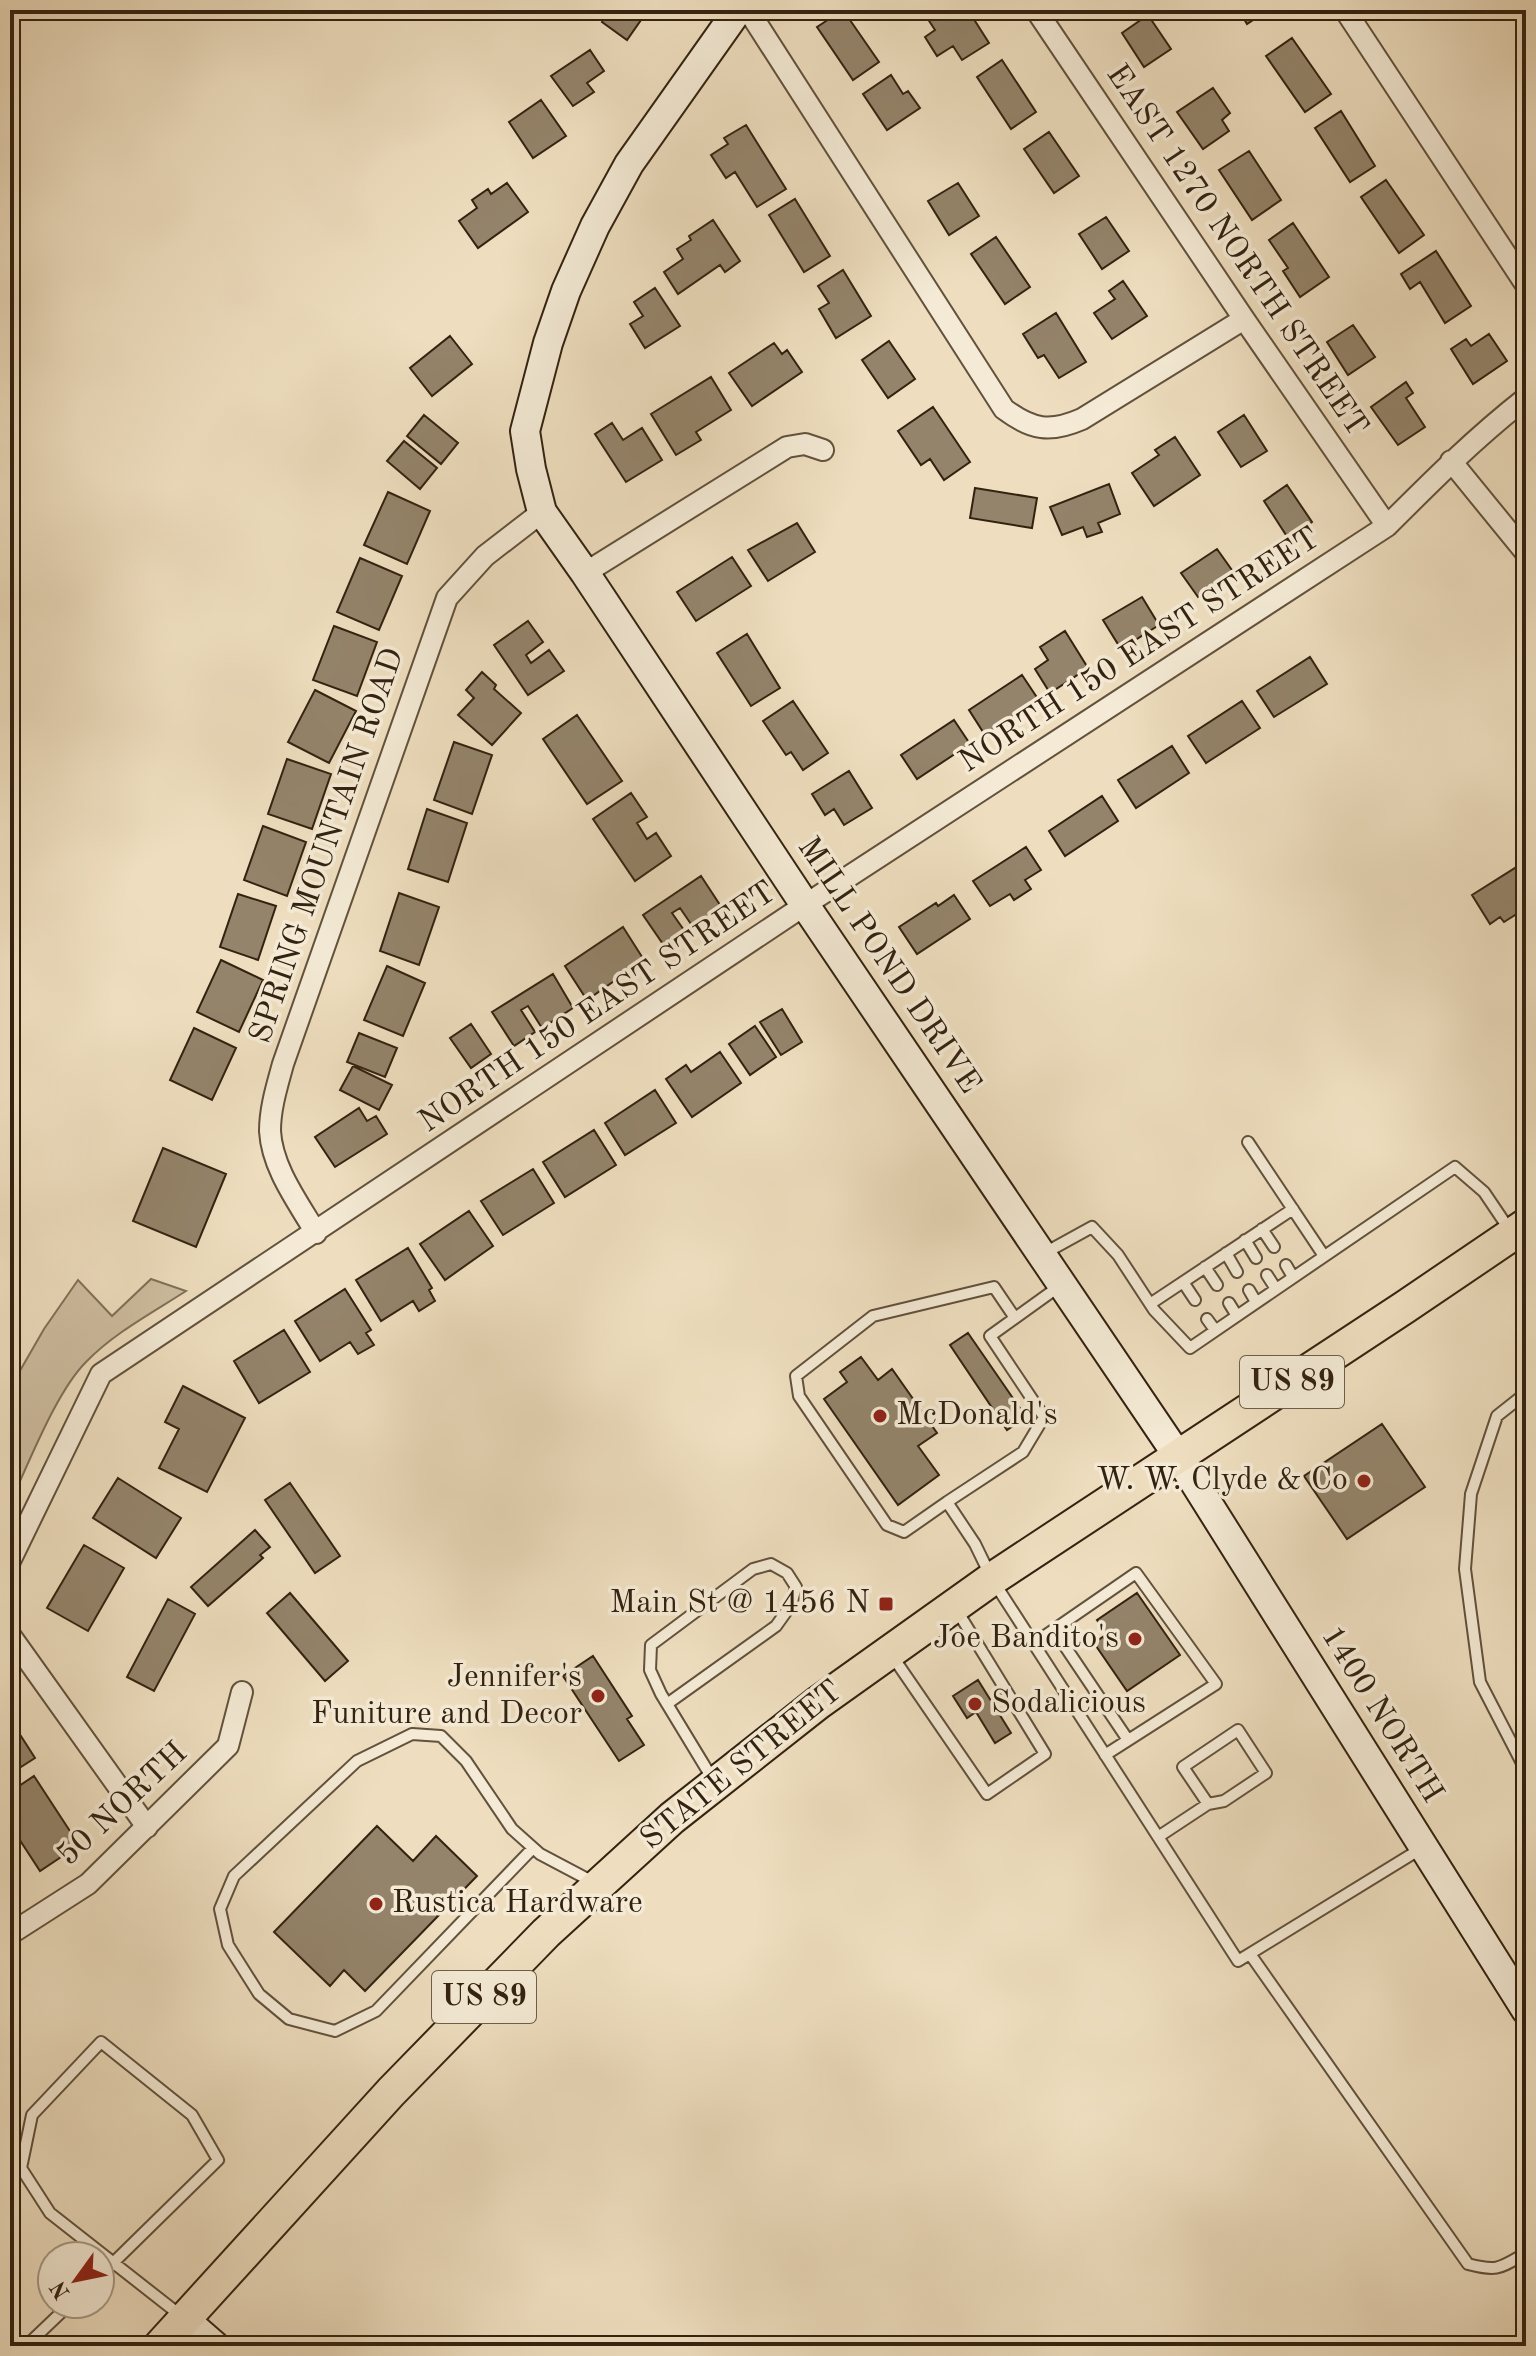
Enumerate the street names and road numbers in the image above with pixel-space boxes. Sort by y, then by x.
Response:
street label: EAST 1270 NORTH STREET [1099,59,1373,443]
street label: NORTH 150 EAST STREET [954,523,1326,779]
street label: SPRING MOUNTAIN ROAD [245,644,411,1048]
street label: MILL POND DRIVE [791,832,985,1100]
street label: NORTH 150 EAST STREET [414,877,782,1139]
road number: US 89 [1240,1356,1344,1408]
street label: 1400 NORTH [1314,1621,1448,1809]
street label: STATE STREET [635,1675,849,1857]
street label: 50 NORTH [52,1737,194,1873]
road number: US 89 [432,1971,536,2023]

